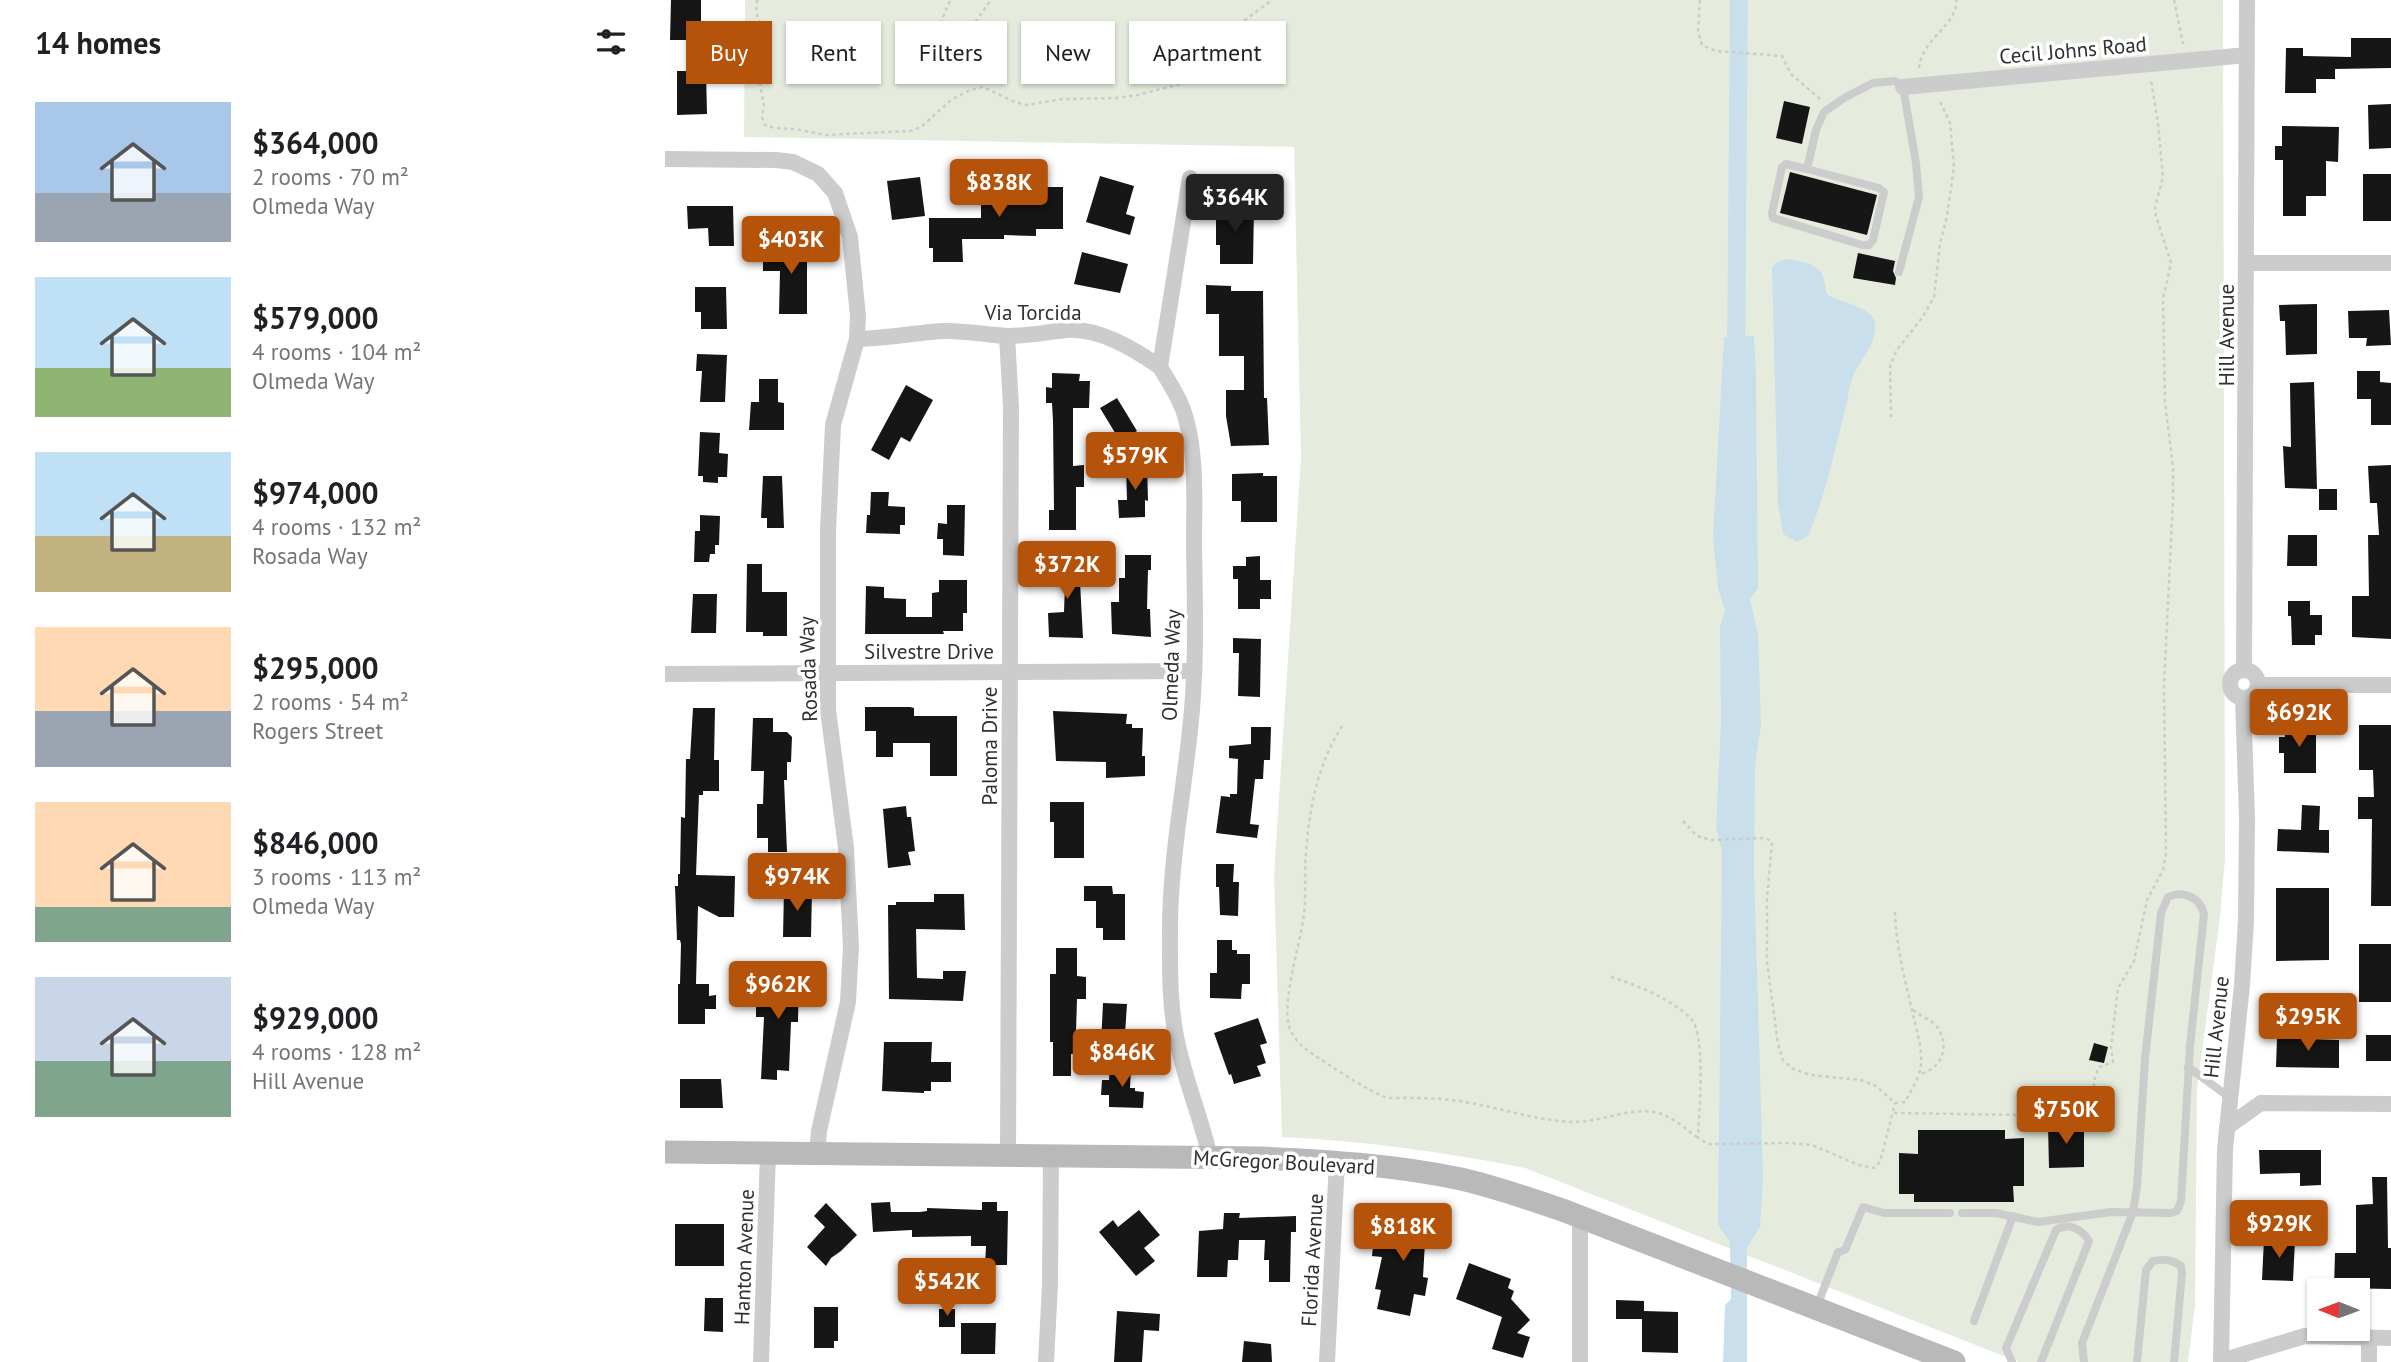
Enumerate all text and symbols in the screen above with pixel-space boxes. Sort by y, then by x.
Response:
chip: Buy [686,21,772,84]
chip: Rent [786,21,881,84]
chip: Filters [895,21,1007,84]
chip: New [1021,21,1115,84]
chip: Apartment [1129,21,1286,84]
text: 14 homes [35,23,161,62]
icon: filters [592,23,630,61]
street label: Cecil Johns Road [1998,30,2148,70]
text: $364,000 [252,123,379,162]
icon: home [91,130,175,214]
pin: $838K [950,160,1048,219]
text: 2 rooms · 70 m² [252,162,409,191]
text: $838K [966,167,1032,196]
pin: $364K [1186,174,1284,234]
text: $364K [1202,182,1268,211]
text: Olmeda Way [252,191,375,220]
pin: $403K [742,216,840,276]
text: $403K [758,224,824,253]
street label: Hill Avenue [2213,284,2240,386]
text: $579,000 [252,298,379,337]
street label: Via Torcida [983,299,1082,326]
icon: home [91,305,175,389]
text: 4 rooms · 104 m² [252,337,421,366]
text: Olmeda Way [252,366,375,395]
pin: $579K [1086,433,1184,492]
text: $579K [1102,440,1168,469]
text: $974,000 [252,473,379,512]
icon: home [91,480,175,564]
text: 4 rooms · 132 m² [252,512,421,541]
text: Rosada Way [252,541,368,570]
pin: $372K [1018,542,1116,601]
text: $372K [1034,549,1100,578]
street label: Olmeda Way [1156,608,1186,721]
street label: Rosada Way [793,616,823,722]
street label: Silvestre Drive [864,638,994,665]
text: $295,000 [252,648,379,687]
icon: home [91,655,175,739]
text: 2 rooms · 54 m² [252,687,409,716]
street label: Paloma Drive [976,687,1003,805]
pin: $692K [2250,690,2348,749]
text: $692K [2266,697,2332,726]
text: Rogers Street [252,716,383,745]
text: $846,000 [252,823,379,862]
icon: home [91,830,175,914]
pin: $974K [748,853,846,913]
text: $974K [764,861,830,890]
text: 3 rooms · 113 m² [252,862,421,891]
text: Olmeda Way [252,891,375,920]
pin: $962K [729,962,827,1021]
text: $962K [745,969,811,998]
street label: Hill Avenue [2197,975,2235,1079]
pin: $295K [2259,993,2357,1053]
text: $929,000 [252,998,379,1037]
text: $295K [2275,1001,2341,1030]
icon: home [91,1005,175,1089]
pin: $846K [1073,1030,1171,1089]
text: 4 rooms · 128 m² [252,1037,421,1066]
text: $846K [1089,1037,1155,1066]
text: Hill Avenue [252,1066,364,1095]
pin: $750K [2017,1086,2115,1146]
text: $750K [2033,1094,2099,1123]
street label: McGregor Boulevard [1192,1144,1376,1180]
street label: Hanton Avenue [728,1188,760,1326]
street label: Florida Avenue [1295,1193,1329,1327]
pin: $929K [2230,1200,2328,1260]
pin: $818K [1354,1204,1452,1263]
text: $929K [2246,1208,2312,1237]
text: $818K [1370,1211,1436,1240]
pin: $542K [898,1258,996,1318]
text: $542K [914,1266,980,1295]
north arrow [2307,1278,2369,1340]
map controls [2307,1278,2370,1341]

